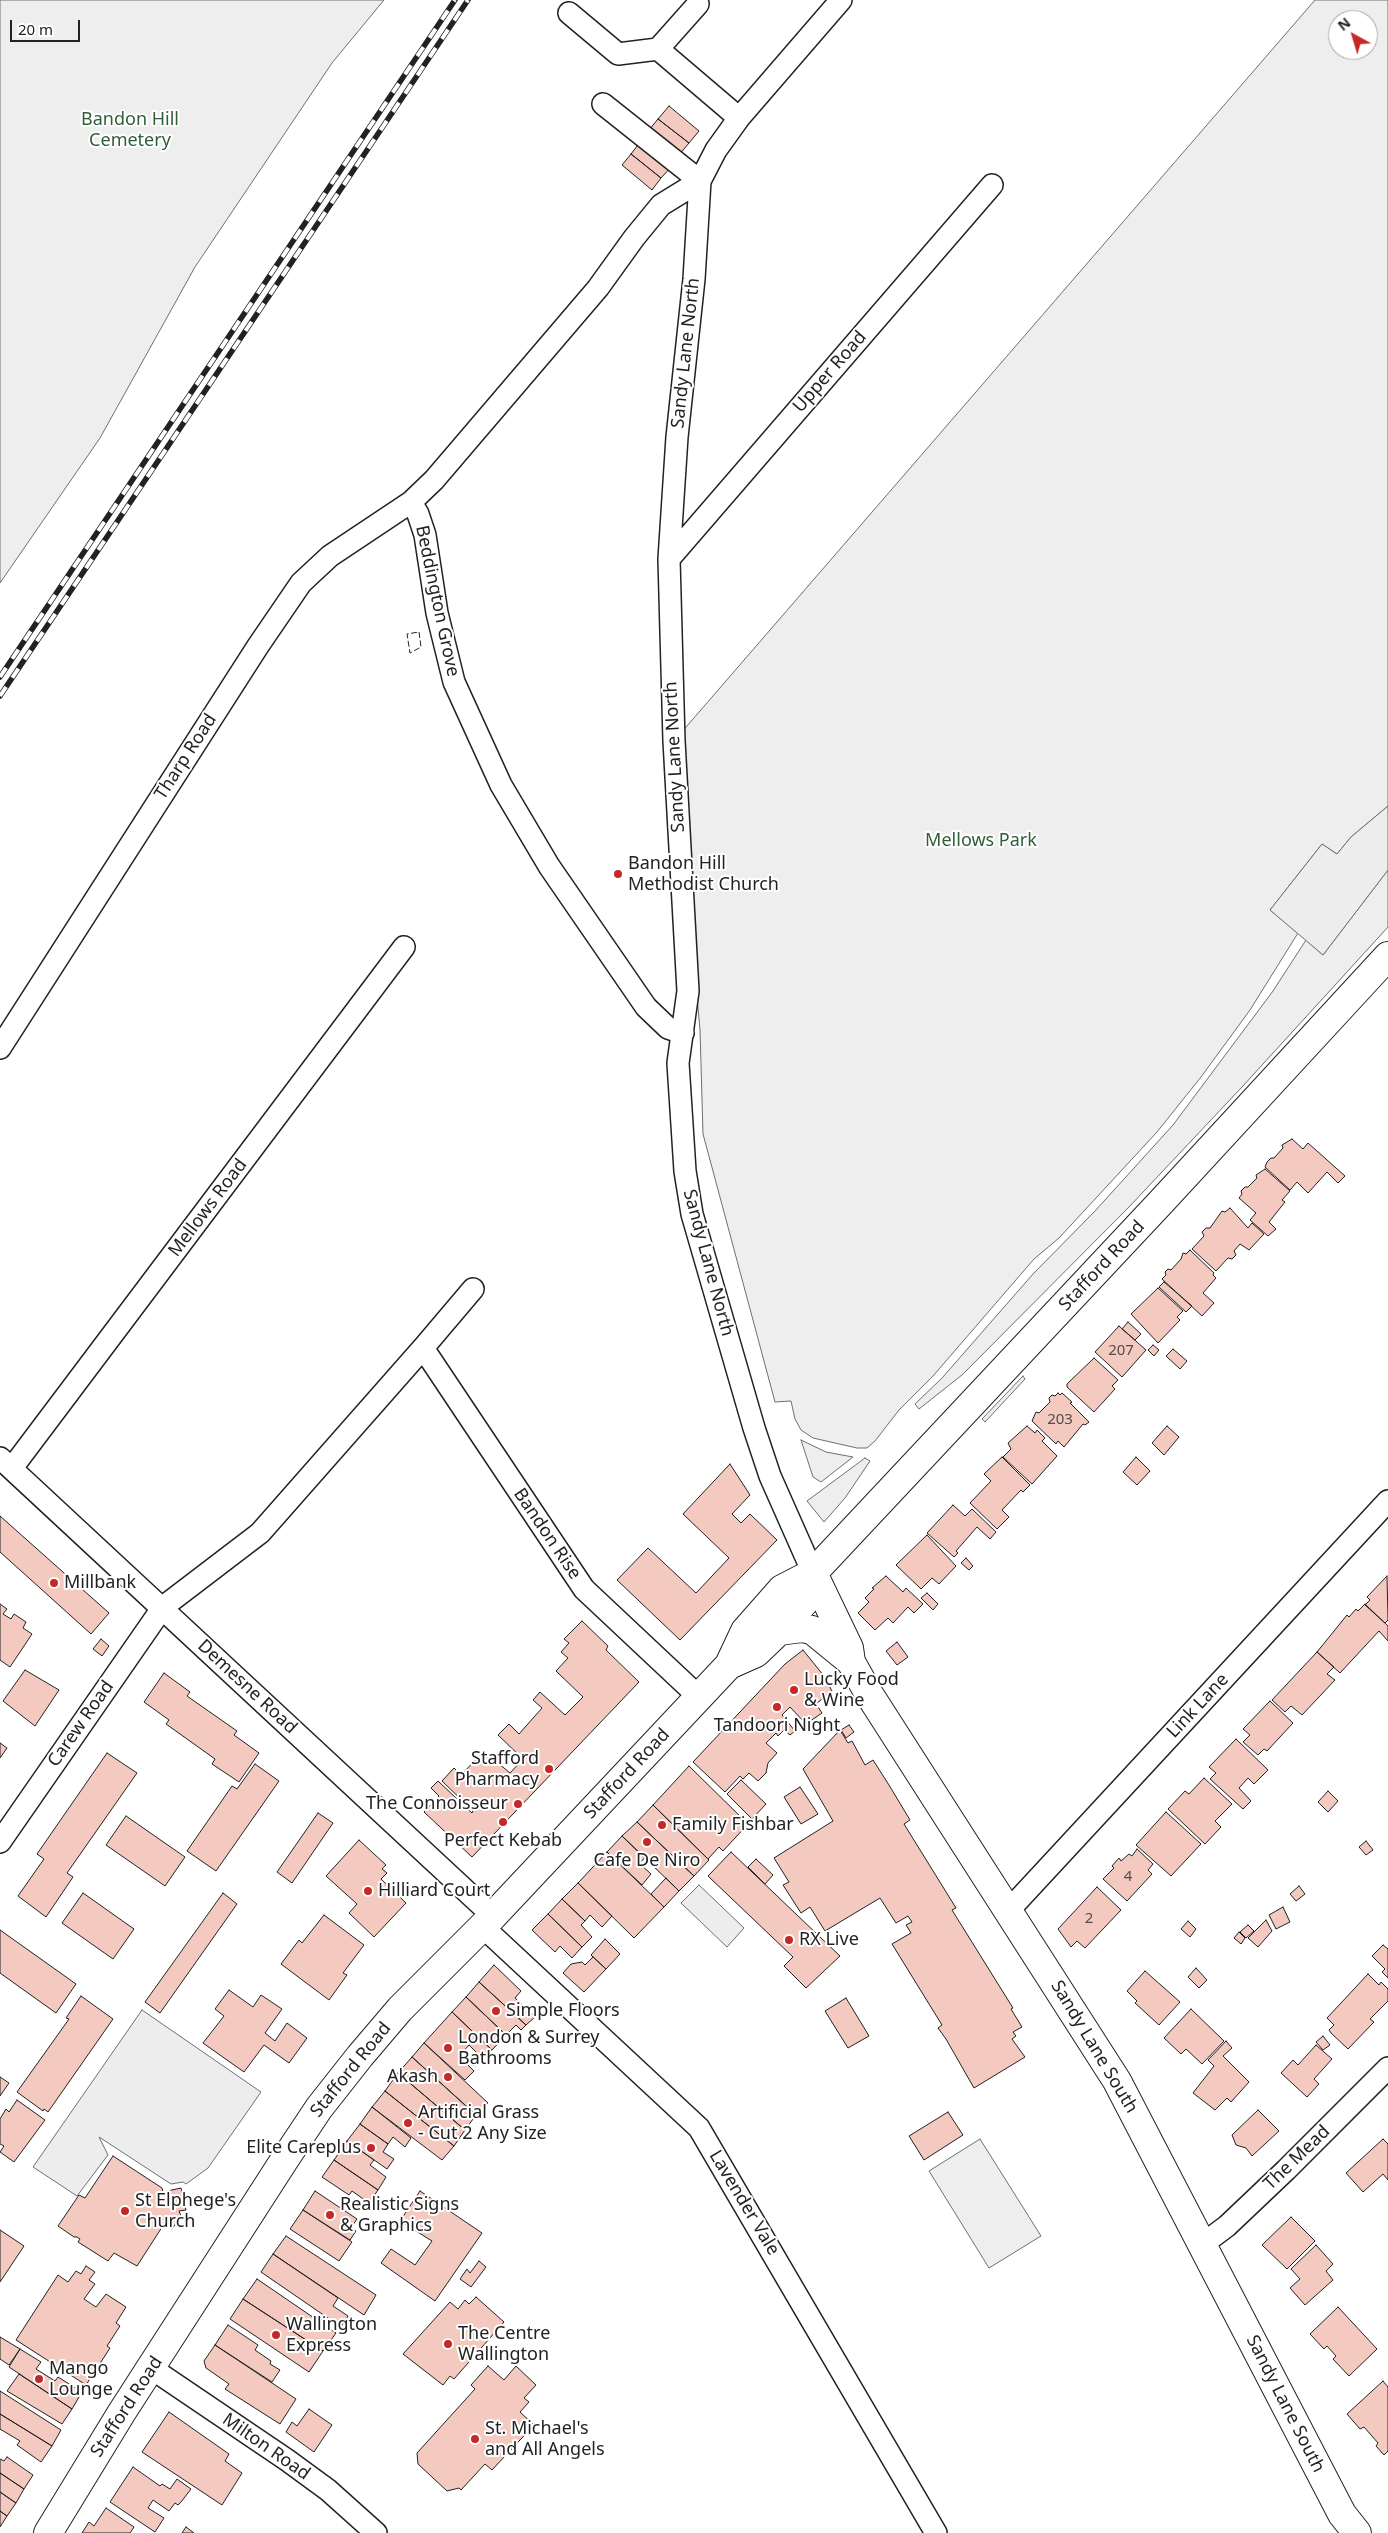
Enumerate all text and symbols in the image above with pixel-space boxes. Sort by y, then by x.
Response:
scale bar [12,10,82,42]
north arrow [1328,10,1378,60]
text: N [1333,13,1354,35]
text: 20 m [18,19,53,39]
park label: Bandon Hill Cemetery [81,109,179,152]
street label: Sandy Lane North [667,277,705,429]
street label: Upper Road [789,327,871,417]
street label: Beddington Grove [410,523,464,679]
street label: Sandy Lane North [660,681,690,833]
street label: Tharp Road [150,710,222,804]
park label: Mellows Park [925,830,1037,852]
place label: Bandon Hill Methodist Church [628,853,779,896]
marker: Bandon Hill Methodist Church [612,868,624,880]
street label: Mellows Road [164,1155,252,1261]
street label: Sandy Lane North [678,1187,738,1339]
street label: Stafford Road [1055,1216,1149,1316]
house number: 207 [1108,1342,1134,1360]
house number: 203 [1047,1411,1073,1429]
street label: Bandon Rise [509,1484,585,1584]
place label: Millbank [64,1572,136,1594]
marker: Millbank [48,1577,60,1589]
street label: Demesne Road [193,1635,301,1739]
place label: Lucky Food & Wine [804,1669,899,1712]
street label: Link Lane [1163,1669,1233,1743]
street label: Carew Road [43,1677,119,1771]
marker: Lucky Food & Wine [788,1684,800,1696]
marker: Tandoori Night [771,1701,783,1713]
place label: Tandoori Night [714,1715,840,1737]
street label: Stafford Road [580,1724,674,1824]
place label: Stafford Pharmacy [455,1748,539,1790]
marker: Stafford Pharmacy [543,1763,555,1775]
place label: The Connoisseur [366,1793,508,1815]
marker: The Connoisseur [512,1798,524,1810]
place label: Family Fishbar [672,1814,794,1836]
marker: Perfect Kebab [497,1816,509,1828]
marker: Family Fishbar [656,1819,668,1831]
place label: Perfect Kebab [444,1830,562,1852]
marker: Cafe De Niro [641,1836,653,1848]
place label: Cafe De Niro [594,1850,700,1872]
house number: 4 [1124,1868,1132,1886]
place label: Hilliard Court [378,1880,490,1902]
marker: Hilliard Court [362,1885,374,1897]
house number: 2 [1085,1910,1093,1928]
place label: RX Live [799,1929,859,1951]
marker: RX Live [783,1934,795,1946]
street label: Sandy Lane South [1046,1977,1142,2117]
place label: Simple Floors [506,2000,620,2022]
marker: Simple Floors [490,2005,502,2017]
street label: Stafford Road [306,2018,396,2122]
place label: London & Surrey Bathrooms [458,2027,600,2070]
marker: London & Surrey Bathrooms [442,2042,454,2054]
place label: Akash [387,2066,438,2088]
marker: Akash [442,2071,454,2083]
place label: Artificial Grass - Cut 2 Any Size [418,2102,547,2144]
marker: Artificial Grass - Cut 2 Any Size [402,2117,414,2129]
street label: The Mead [1259,2121,1335,2195]
place label: Elite Careplus [246,2137,361,2159]
marker: Elite Careplus [365,2142,377,2154]
street label: Lavender Vale [704,2147,784,2259]
place label: St Elphege's Church [135,2190,236,2232]
place label: Realistic Signs & Graphics [340,2194,459,2236]
marker: St Elphege's Church [119,2205,131,2217]
marker: Realistic Signs & Graphics [324,2209,336,2221]
place label: Wallington Express [286,2314,377,2356]
place label: The Centre Wallington [458,2323,550,2366]
marker: Wallington Express [270,2329,282,2341]
street label: Sandy Lane South [1241,2332,1329,2476]
marker: The Centre Wallington [442,2338,454,2350]
street label: Stafford Road [86,2353,168,2461]
place label: Mango Lounge [49,2358,113,2400]
marker: Mango Lounge [33,2373,45,2385]
street label: Milton Road [218,2409,314,2485]
place label: St. Michael's and All Angels [485,2418,605,2460]
marker: St. Michael's and All Angels [469,2433,481,2445]

